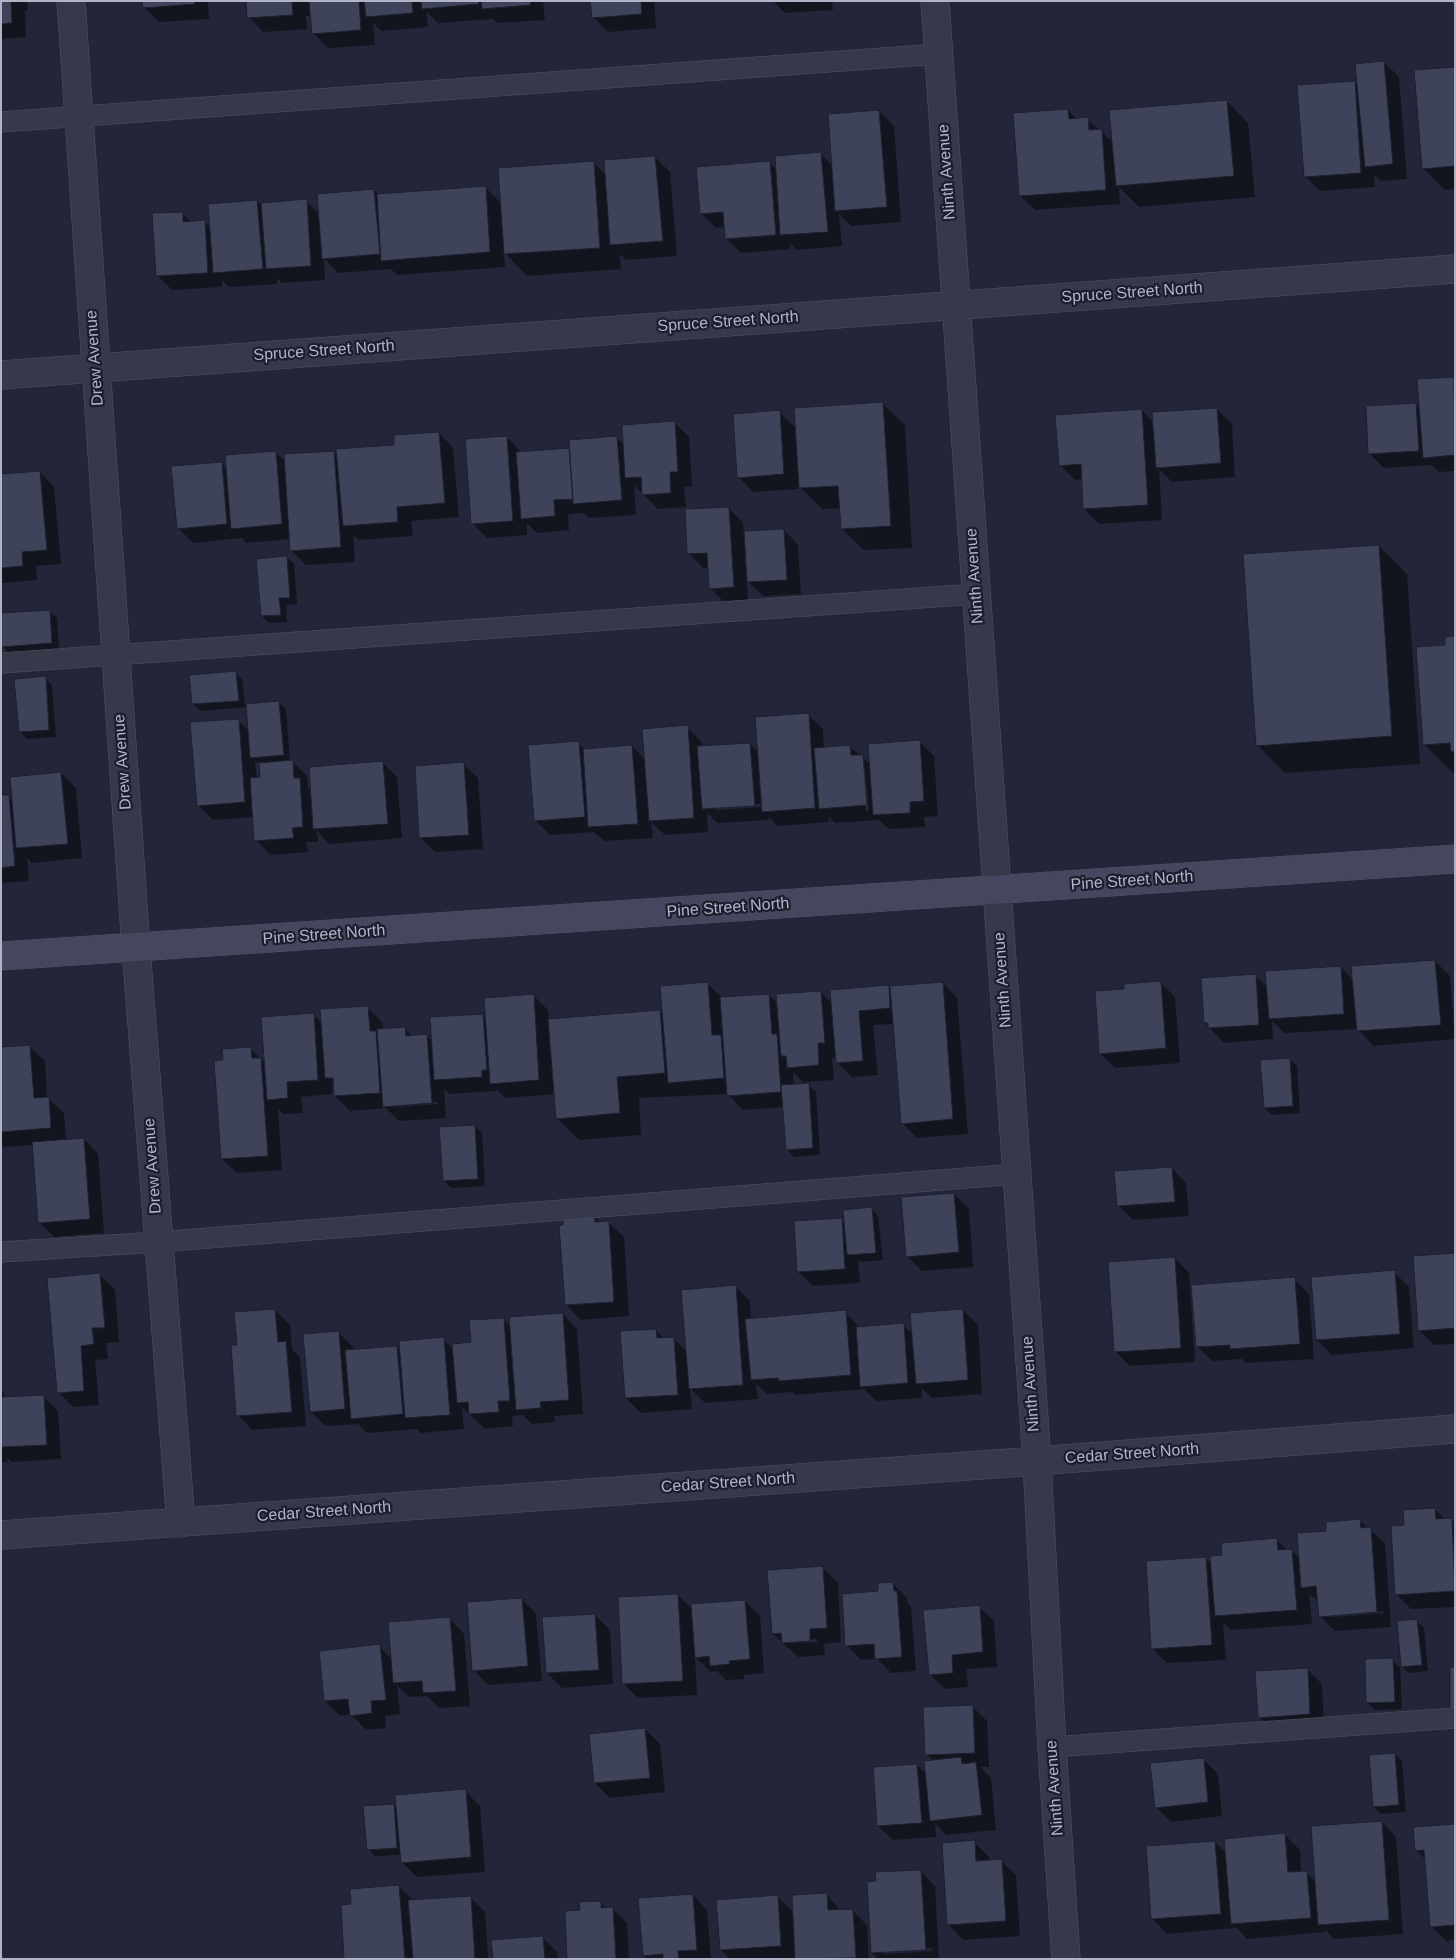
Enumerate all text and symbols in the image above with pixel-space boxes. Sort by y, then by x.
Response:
street label: Ninth Avenue [934,124,960,220]
street label: Spruce Street North [1061,278,1203,308]
street label: Spruce Street North [657,307,799,337]
street label: Drew Avenue [82,310,108,406]
street label: Spruce Street North [253,336,395,366]
street label: Ninth Avenue [962,528,988,624]
street label: Drew Avenue [110,714,136,810]
street label: Pine Street North [1070,867,1194,895]
street label: Pine Street North [666,894,790,922]
street label: Pine Street North [262,921,386,949]
street label: Ninth Avenue [990,932,1016,1028]
street label: Drew Avenue [140,1118,166,1214]
street label: Ninth Avenue [1018,1336,1044,1432]
street label: Cedar Street North [1064,1440,1200,1468]
street label: Cedar Street North [660,1469,796,1497]
street label: Cedar Street North [256,1498,392,1526]
street label: Ninth Avenue [1042,1740,1068,1836]

